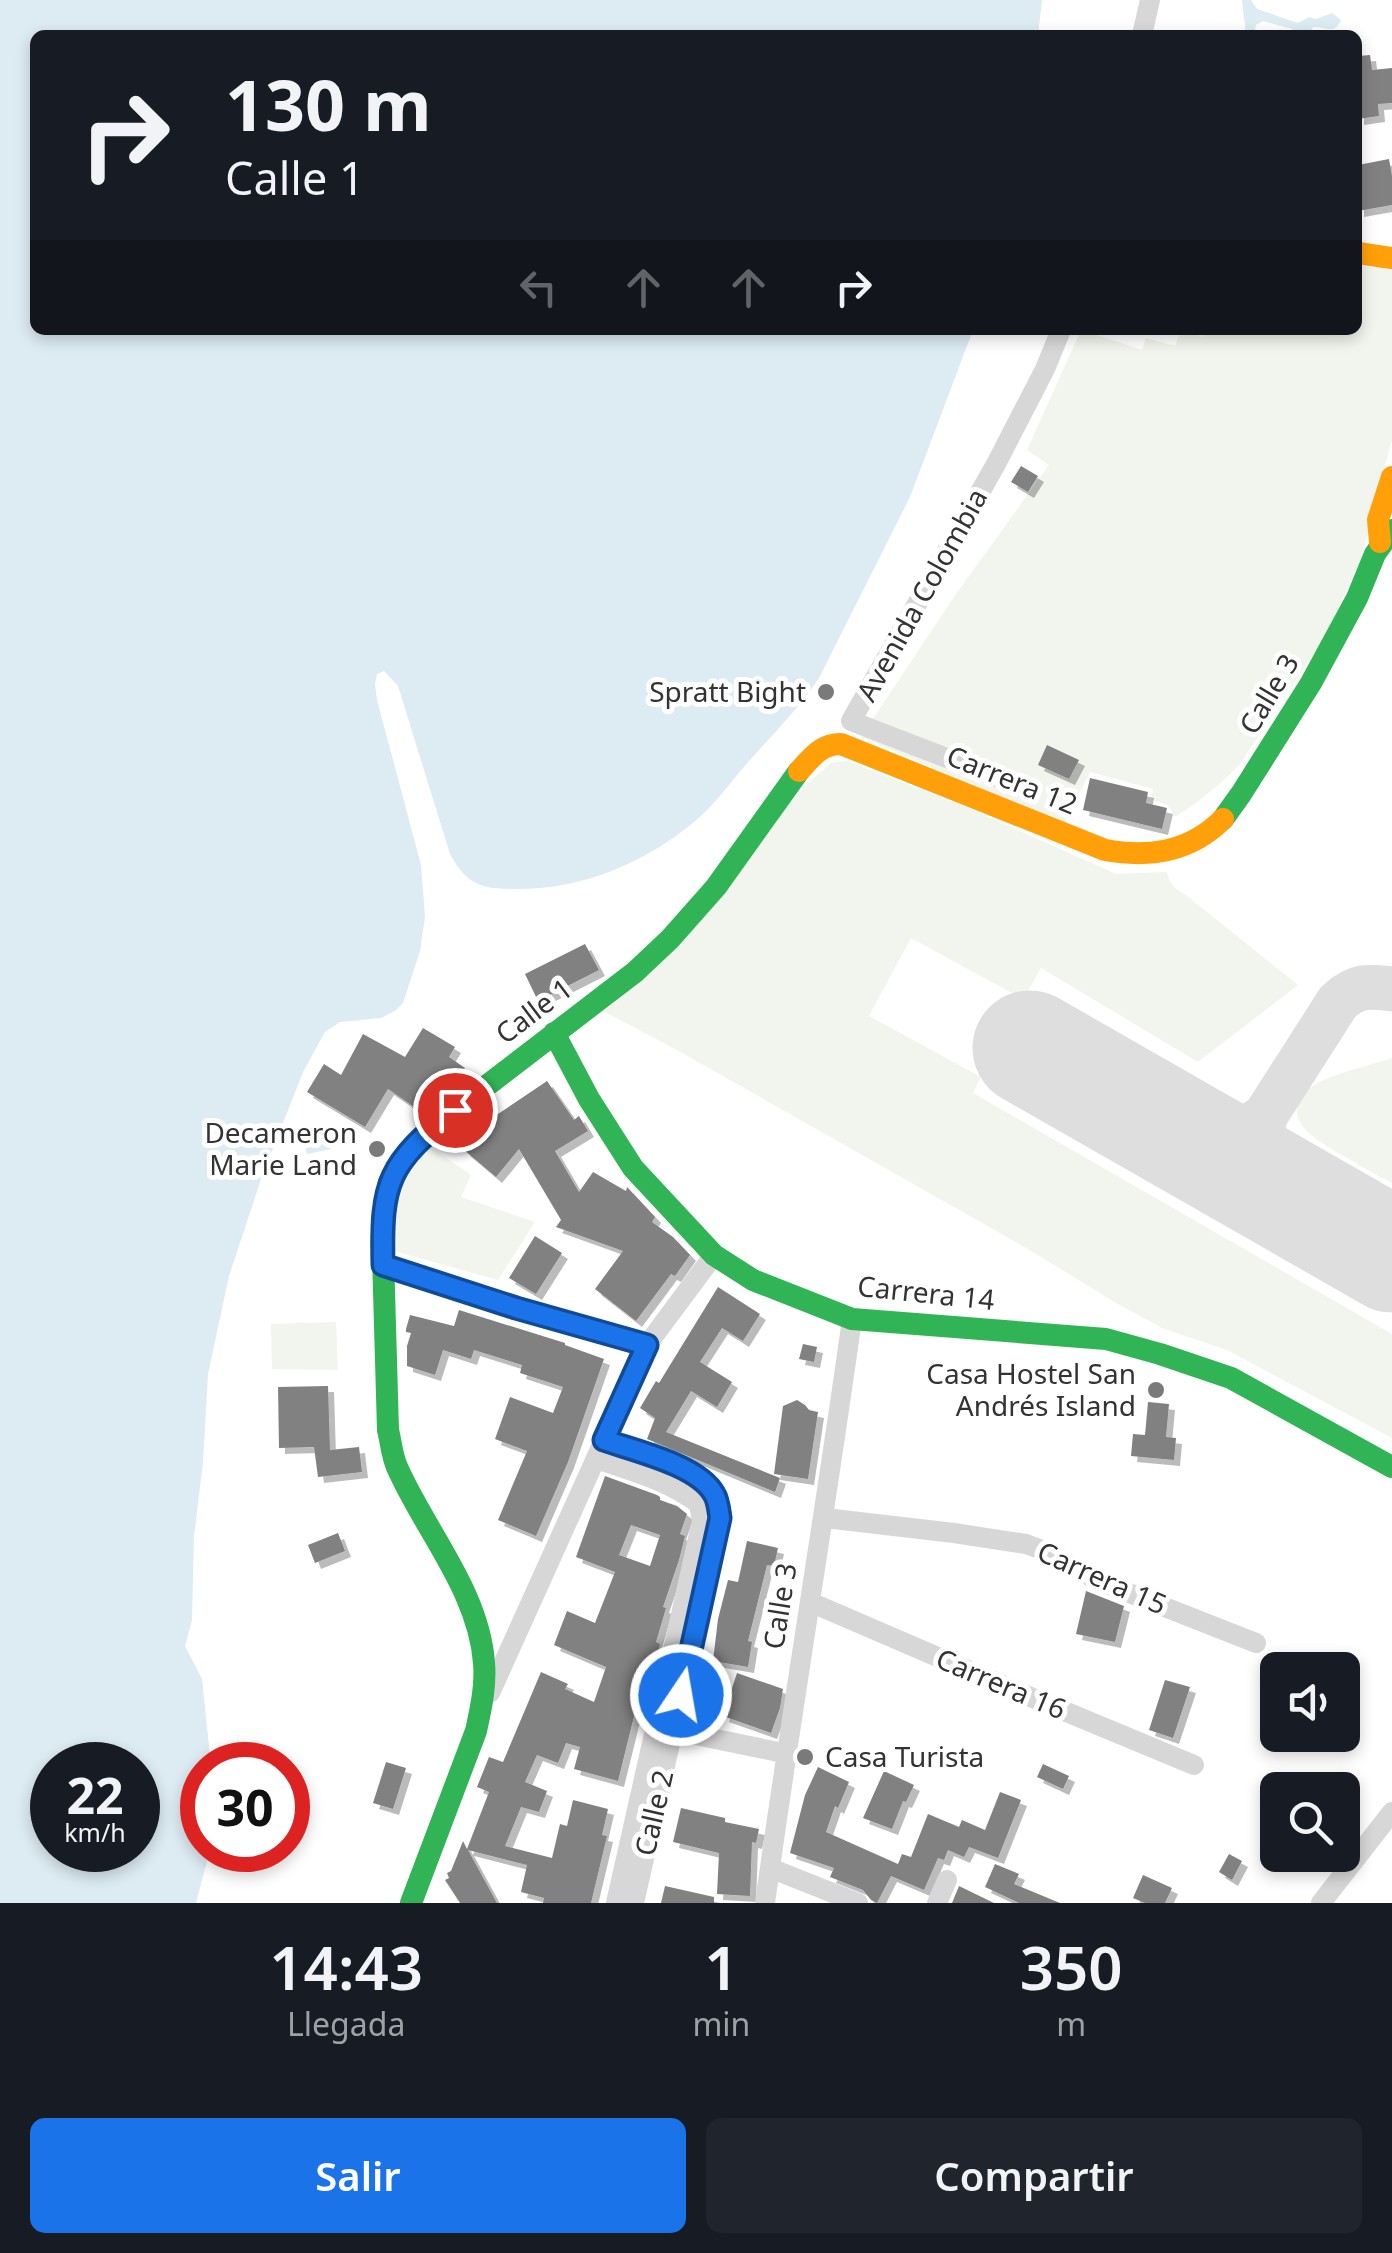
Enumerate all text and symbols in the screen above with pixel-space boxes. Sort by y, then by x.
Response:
text: 130 m [225,56,432,152]
icon: right [60,70,190,200]
text: Calle 1 [225,147,365,208]
icon: left [511,260,566,315]
icon: ahead [616,260,671,315]
icon: ahead [721,260,776,315]
icon: right [826,260,881,315]
street label: Avenida Colombia [847,481,995,708]
street label: Calle 3 [1229,646,1307,741]
place label: Spratt Bight [649,672,806,710]
marker: Spratt Bight [815,681,837,703]
street label: Carrera 12 [941,736,1083,822]
street label: Calle 1 [487,969,580,1052]
pin [413,1068,498,1153]
icon: arrive [428,1083,483,1138]
place label: Decameron Marie Land [204,1113,357,1183]
marker: Decameron Marie Land [366,1138,388,1160]
street label: Carrera 14 [856,1266,997,1318]
place label: Casa Hostel San Andrés Island [926,1354,1136,1424]
marker: Casa Hostel San Andrés Island [1145,1379,1167,1401]
street label: Carrera 15 [1032,1532,1173,1622]
street label: Calle 3 [753,1560,805,1652]
street label: Carrera 16 [931,1639,1072,1727]
position arrow [629,1643,733,1747]
map controls [1260,1652,1360,1872]
button: sound [1260,1652,1360,1752]
place label: Casa Turista [825,1737,984,1775]
speed limit sign: 30 [180,1742,310,1872]
marker: Casa Turista [794,1746,816,1768]
text: 22 [66,1761,124,1829]
street label: Calle 2 [625,1766,681,1859]
button: search [1260,1772,1360,1872]
text: km/h [64,1815,126,1849]
text: 14:43 [269,1926,423,2008]
text: 1 [704,1926,739,2008]
text: 350 [1020,1926,1123,2008]
text: Llegada [287,2002,405,2045]
text: min [692,2002,750,2045]
text: m [1056,2002,1086,2045]
button: Salir [30,2118,686,2233]
button: Compartir [706,2118,1362,2233]

